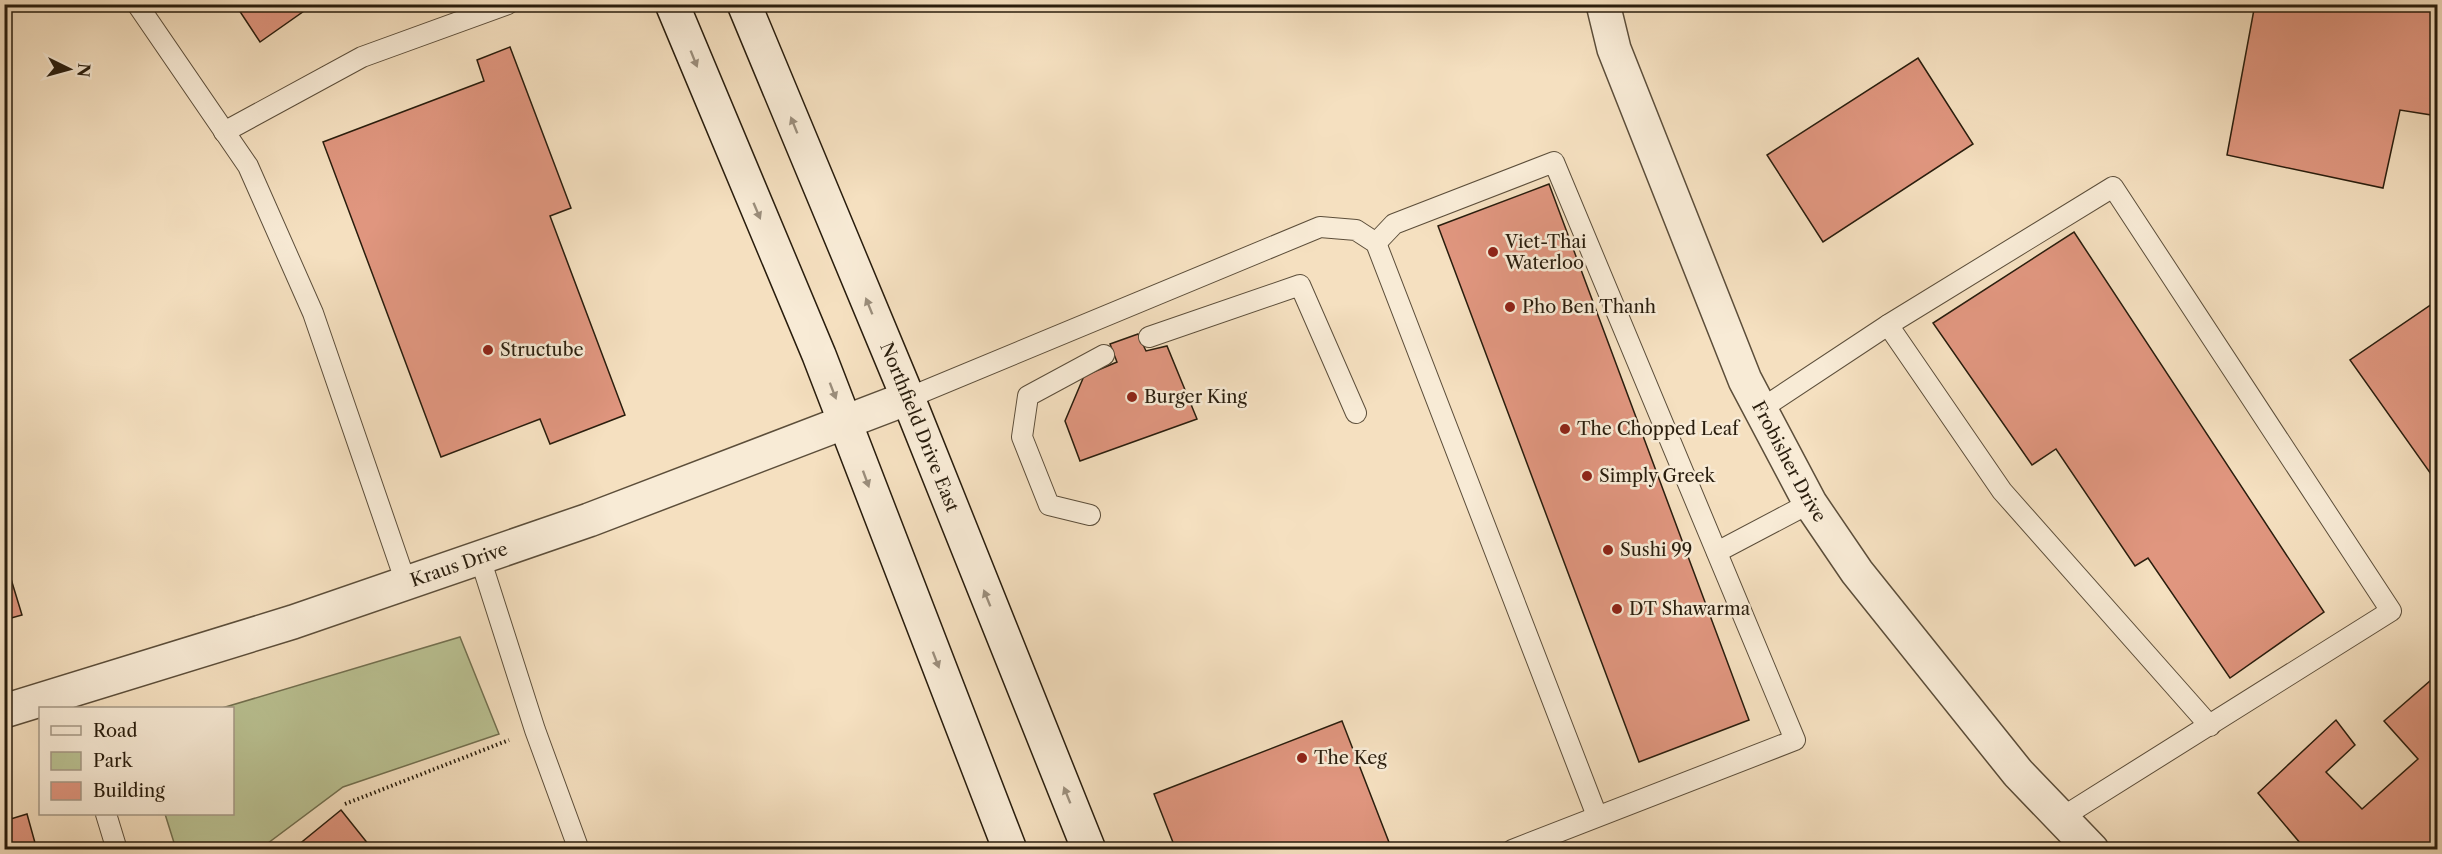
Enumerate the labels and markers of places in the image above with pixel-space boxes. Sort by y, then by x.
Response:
place label: Viet-Thai Waterloo [1504,231,1587,274]
marker: Viet-Thai Waterloo [1486,245,1500,259]
place label: Pho Ben Thanh [1522,296,1656,318]
marker: Pho Ben Thanh [1503,300,1517,314]
place label: Structube [500,339,584,361]
marker: Structube [481,343,495,357]
place label: Burger King [1144,386,1247,408]
marker: Burger King [1125,390,1139,404]
place label: The Chopped Leaf [1577,418,1741,440]
marker: The Chopped Leaf [1558,422,1572,436]
place label: Simply Greek [1599,465,1717,487]
marker: Simply Greek [1580,469,1594,483]
place label: Sushi 99 [1620,539,1692,561]
marker: Sushi 99 [1601,543,1615,557]
place label: DT Shawarma [1629,598,1751,620]
marker: DT Shawarma [1610,602,1624,616]
place label: The Keg [1314,747,1387,769]
marker: The Keg [1295,751,1309,765]

